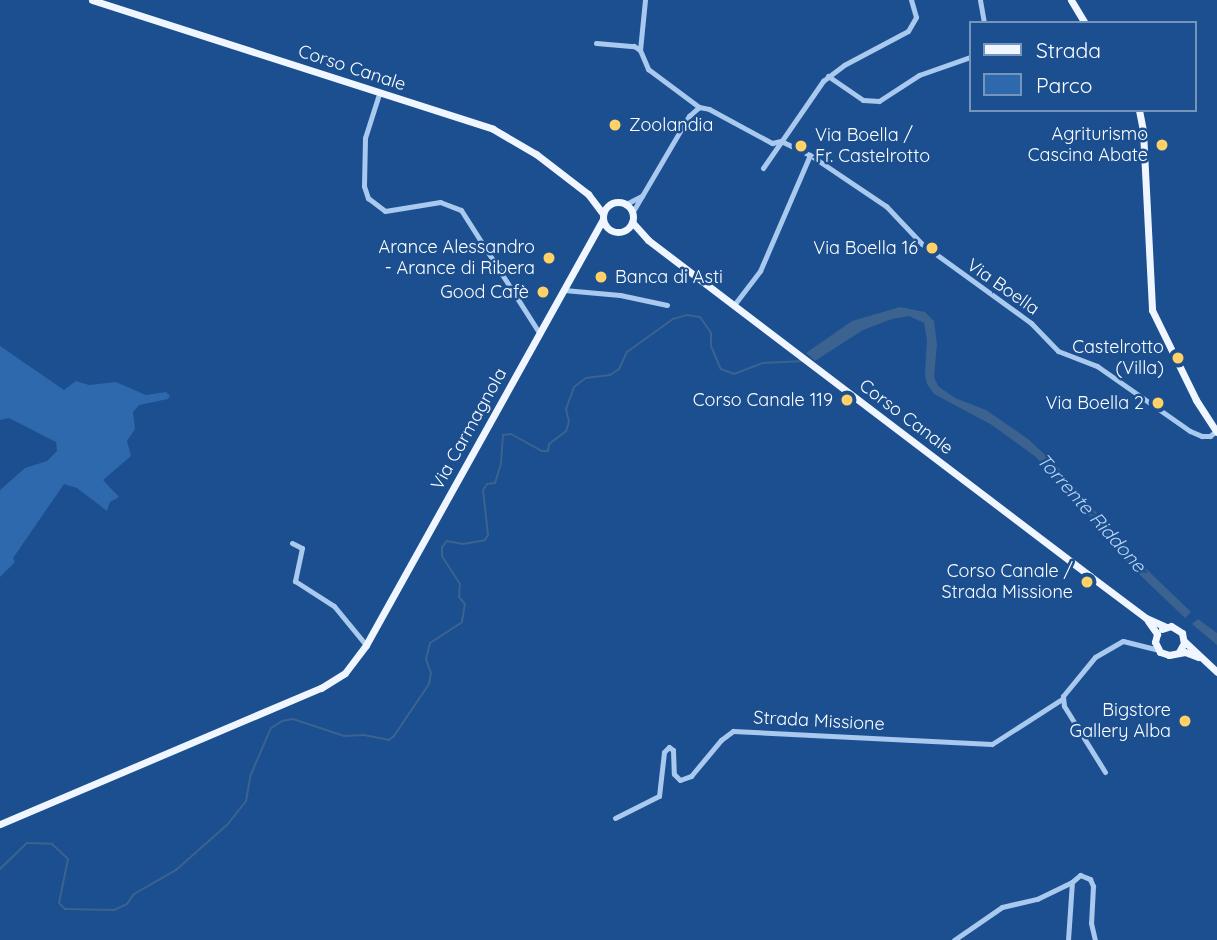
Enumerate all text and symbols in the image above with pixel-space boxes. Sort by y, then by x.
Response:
legend [968,21,1196,112]
text: Strada [1036,37,1101,63]
street label: Corso Canale [295,40,409,96]
text: Parco [1036,72,1092,98]
place label: Zoolandia [629,114,713,136]
marker: Zoolandia [607,117,623,133]
place label: Agriturismo Cascina Abate [1028,124,1148,166]
place label: Via Boella / Fr. Castelrotto [815,125,930,168]
marker: Agriturismo Cascina Abate [1154,137,1170,153]
marker: Via Boella / Fr. Castelrotto [793,138,809,154]
place label: Arance Alessandro - Arance di Ribera [378,237,535,280]
place label: Via Boella 16 [813,237,918,259]
marker: Via Boella 16 [924,240,940,256]
marker: Arance Alessandro - Arance di Ribera [541,250,557,266]
street label: Via Boella [963,254,1043,320]
place label: Banca di Asti [615,266,723,288]
marker: Banca di Asti [593,269,609,285]
place label: Good Cafè [440,281,529,303]
marker: Good Cafè [535,284,551,300]
place label: Castelrotto (Villa) [1072,337,1164,380]
marker: Castelrotto (Villa) [1170,350,1186,366]
street label: Via Carmagnola [427,364,511,494]
street label: Corso Canale [855,375,957,459]
place label: Corso Canale 119 [693,389,833,411]
marker: Corso Canale 119 [839,392,855,408]
place label: Via Boella 2 [1046,392,1144,414]
marker: Via Boella 2 [1150,395,1166,411]
water label: Torrente Riddone [1032,449,1150,577]
place label: Corso Canale / Strada Missione [942,561,1073,604]
marker: Corso Canale / Strada Missione [1079,574,1095,590]
place label: Bigstore Gallery Alba [1069,700,1171,742]
street label: Strada Missione [753,707,885,735]
marker: Bigstore Gallery Alba [1177,713,1193,729]

